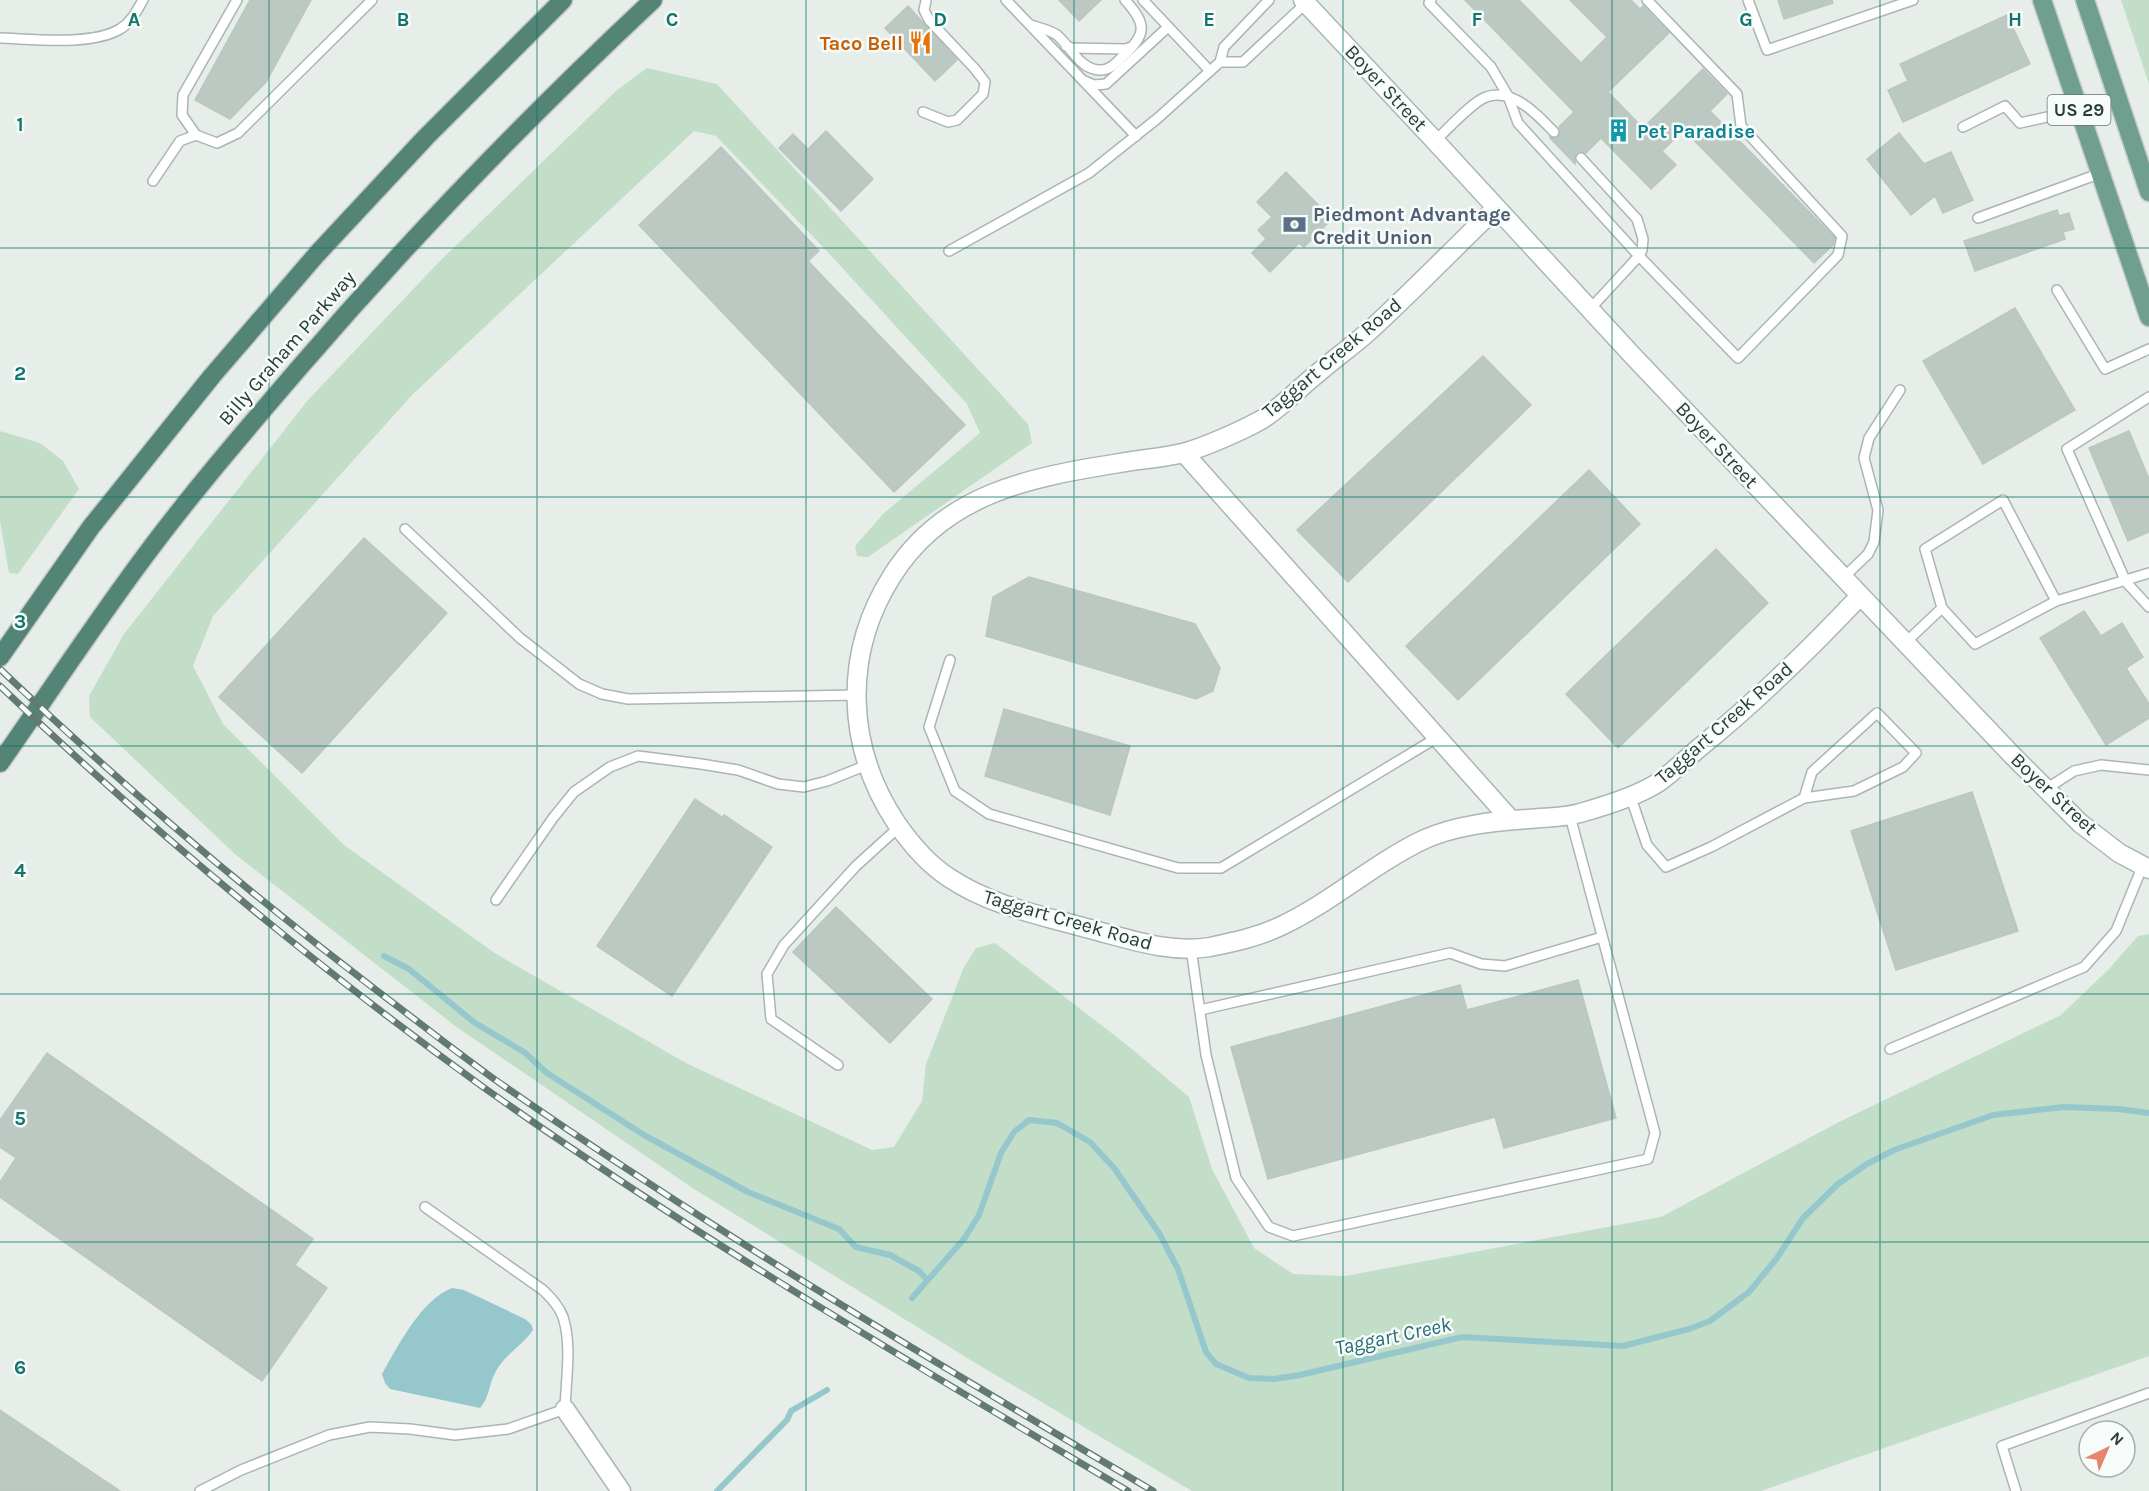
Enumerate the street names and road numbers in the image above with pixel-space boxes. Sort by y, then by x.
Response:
street label: Boyer Street [1340,40,1432,136]
road number: US 29 [2048,95,2110,125]
street label: Billy Graham Parkway [214,266,360,430]
street label: Taggart Creek Road [1258,293,1406,423]
street label: Boyer Street [1671,397,1763,493]
street label: Taggart Creek Road [1651,657,1797,789]
street label: Boyer Street [2006,748,2102,840]
street label: Taggart Creek Road [981,885,1155,955]

